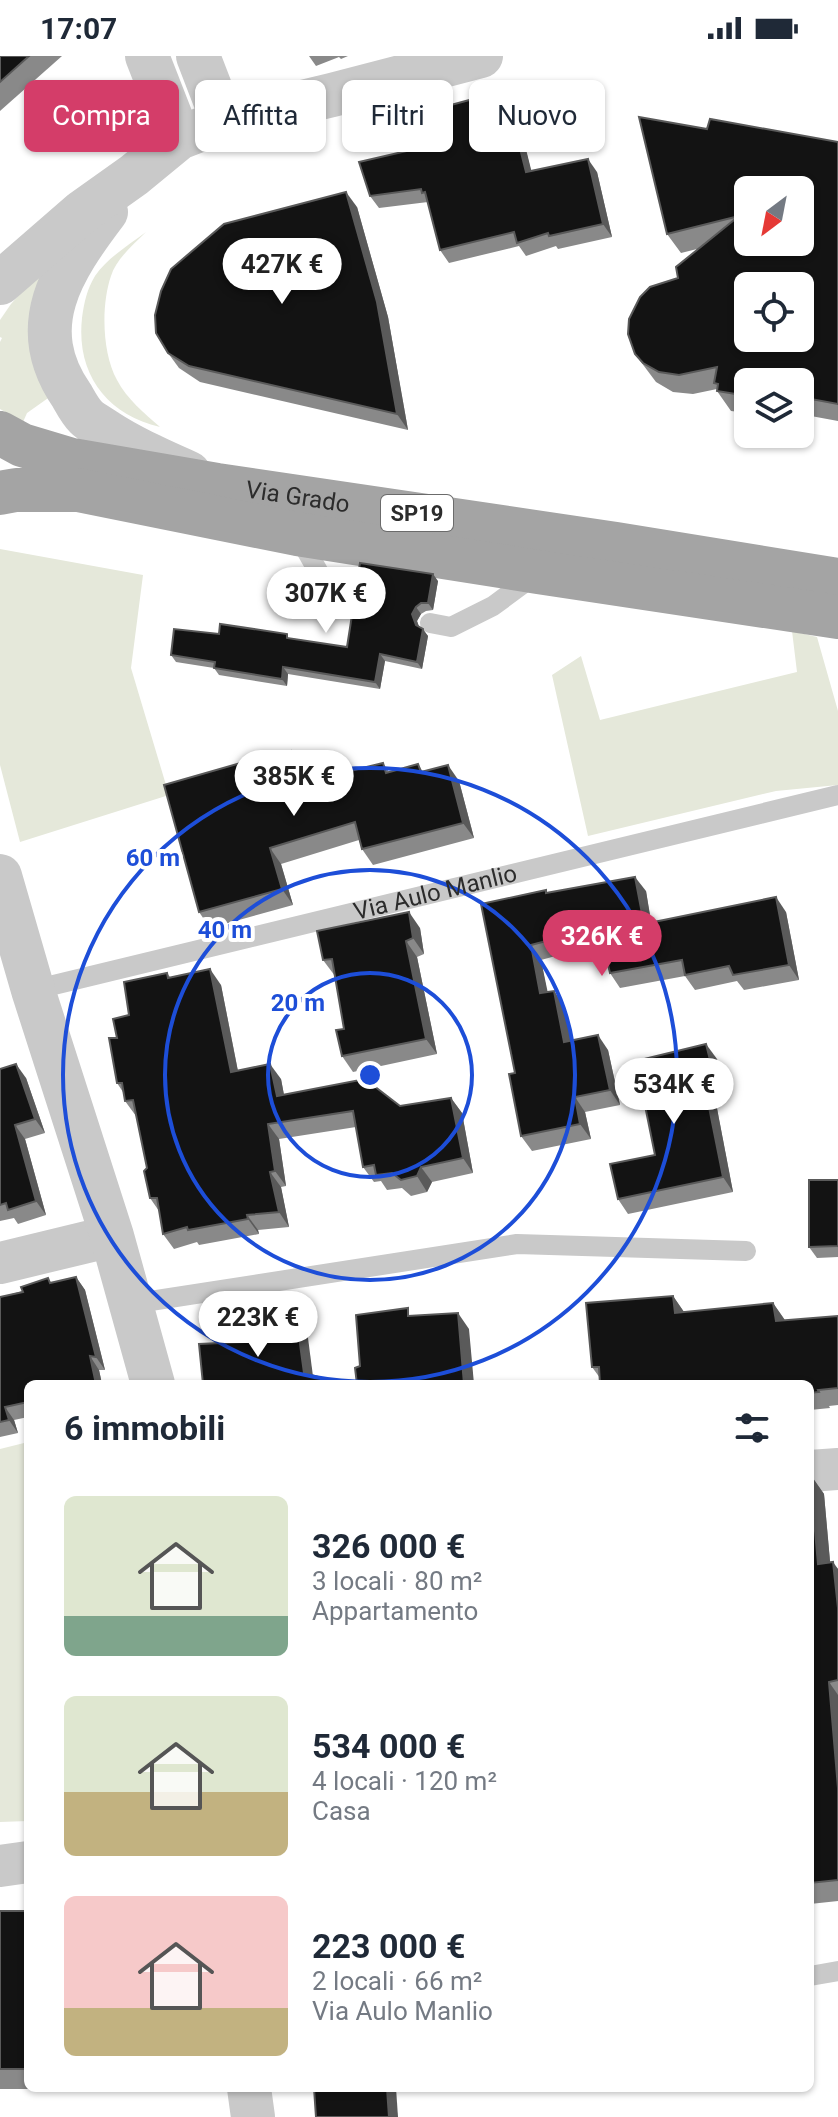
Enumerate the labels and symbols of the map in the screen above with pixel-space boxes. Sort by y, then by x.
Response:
north arrow [734,176,814,256]
pin: 427K € [217,238,347,306]
street label: Via Grado [244,475,351,518]
road number: SP19 [381,495,453,531]
pin: 307K € [261,567,391,635]
pin: 385K € [229,750,359,818]
text: 60 m [126,844,180,872]
street label: Via Aulo Manlio [351,859,520,926]
pin: 326K € [537,910,667,978]
text: 40 m [198,916,252,944]
text: 20 m [271,989,325,1017]
pin: 534K € [609,1058,739,1126]
centre of rings [356,1061,384,1089]
pin: 223K € [193,1291,323,1359]

